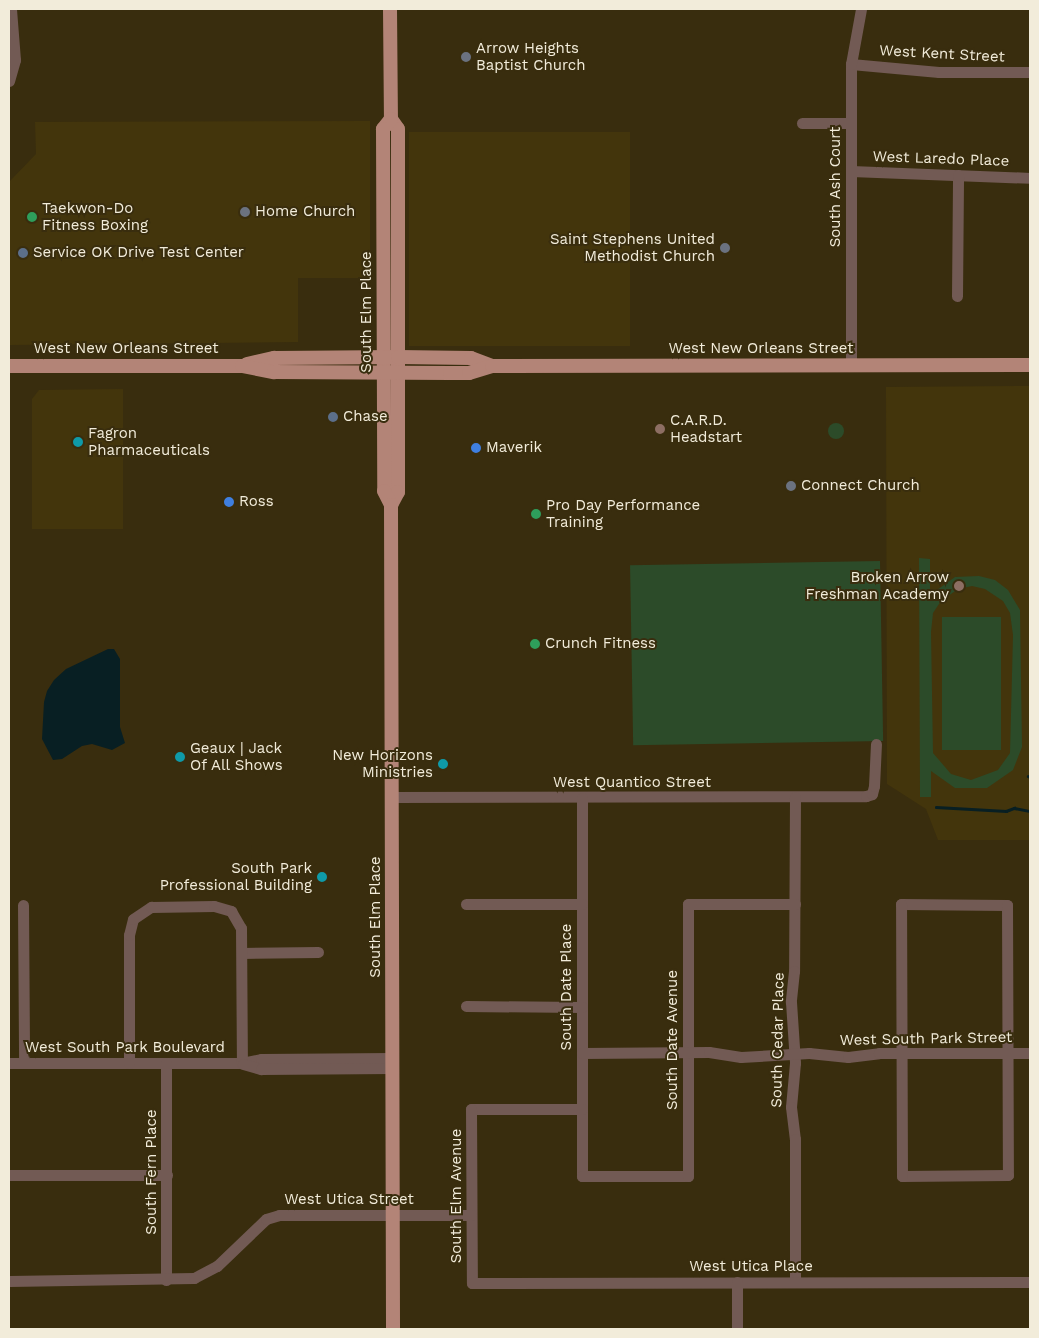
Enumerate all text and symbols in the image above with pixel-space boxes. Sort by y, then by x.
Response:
place label: Arrow Heights Baptist Church [476,39,586,74]
street label: West Kent Street [879,42,1005,66]
marker: Arrow Heights Baptist Church [460,51,472,63]
street label: South Ash Court [827,126,845,248]
street label: West Laredo Place [872,148,1010,170]
place label: Taekwon-Do Fitness Boxing [42,199,148,234]
place label: Home Church [255,203,355,221]
marker: Home Church [239,206,251,218]
marker: Taekwon-Do Fitness Boxing [26,211,38,223]
place label: Saint Stephens United Methodist Church [550,230,715,265]
marker: Saint Stephens United Methodist Church [719,242,731,254]
place label: Service OK Drive Test Center [33,244,244,262]
marker: Service OK Drive Test Center [17,247,29,259]
street label: South Elm Place [358,251,376,373]
street label: West New Orleans Street [33,340,219,358]
street label: West New Orleans Street [668,340,854,358]
place label: Chase [343,408,388,426]
marker: Chase [327,411,339,423]
place label: C.A.R.D. Headstart [670,411,742,446]
marker: C.A.R.D. Headstart [654,423,666,435]
place label: Fagron Pharmaceuticals [88,424,210,459]
marker: Fagron Pharmaceuticals [72,436,84,448]
place label: Maverik [486,439,542,457]
marker: Maverik [470,442,482,454]
place label: Connect Church [801,477,920,495]
marker: Connect Church [785,480,797,492]
place label: Ross [239,493,274,511]
marker: Ross [223,496,235,508]
place label: Pro Day Performance Training [546,496,701,531]
marker: Pro Day Performance Training [530,508,542,520]
place label: Broken Arrow Freshman Academy [805,568,949,603]
marker: Broken Arrow Freshman Academy [953,580,965,592]
place label: Crunch Fitness [545,635,656,653]
marker: Crunch Fitness [529,638,541,650]
place label: Geaux | Jack Of All Shows [190,739,284,774]
place label: New Horizons Ministries [332,746,433,781]
marker: Geaux | Jack Of All Shows [174,751,186,763]
marker: New Horizons Ministries [437,758,449,770]
street label: West Quantico Street [553,774,711,792]
street label: South Elm Place [367,856,385,978]
place label: South Park Professional Building [159,859,312,894]
marker: South Park Professional Building [316,871,328,883]
street label: South Date Place [558,924,576,1050]
street label: South Date Avenue [664,970,682,1110]
street label: South Cedar Place [768,972,788,1108]
street label: West South Park Street [839,1028,1013,1050]
street label: West South Park Boulevard [25,1039,225,1057]
street label: South Fern Place [143,1109,161,1235]
street label: South Elm Avenue [448,1128,466,1264]
street label: West Utica Street [284,1191,414,1209]
street label: West Utica Place [689,1258,813,1276]

